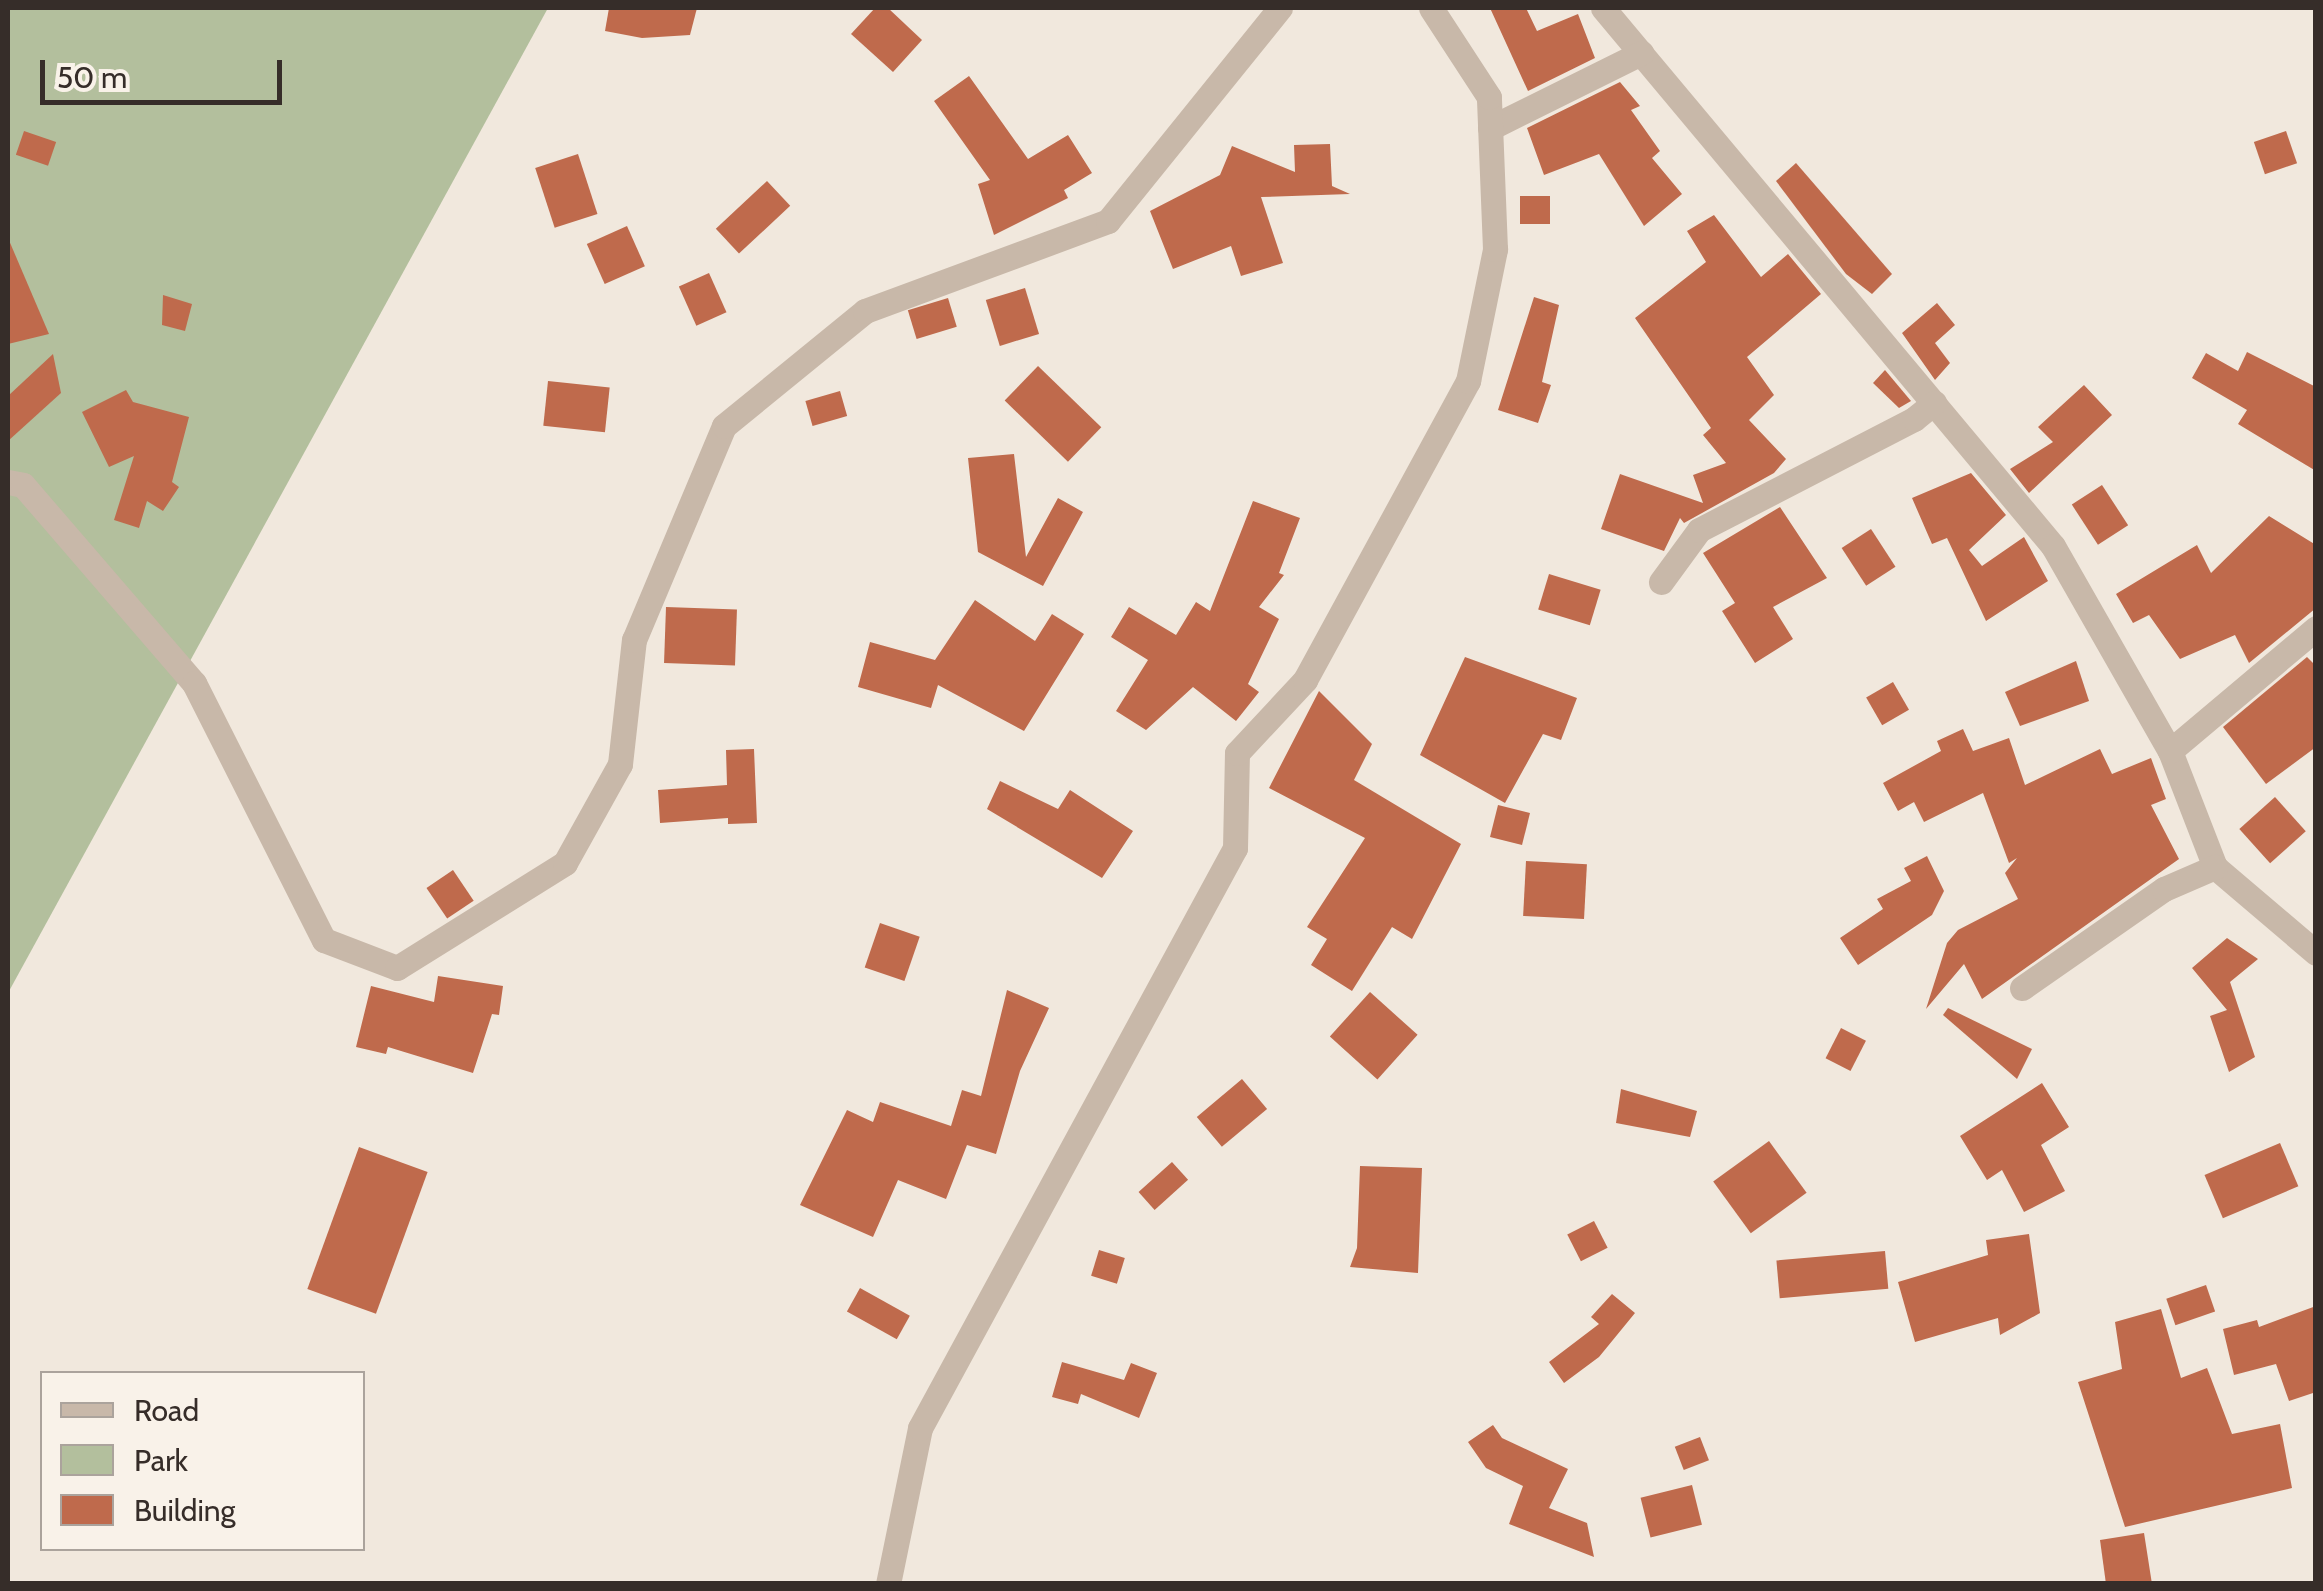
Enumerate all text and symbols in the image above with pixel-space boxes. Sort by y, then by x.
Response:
scale bar [45,40,288,102]
text: 50 m [57,59,127,96]
legend [40,1371,365,1551]
text: Road [134,1392,199,1429]
text: Park [134,1442,188,1479]
text: Building [134,1492,236,1529]

